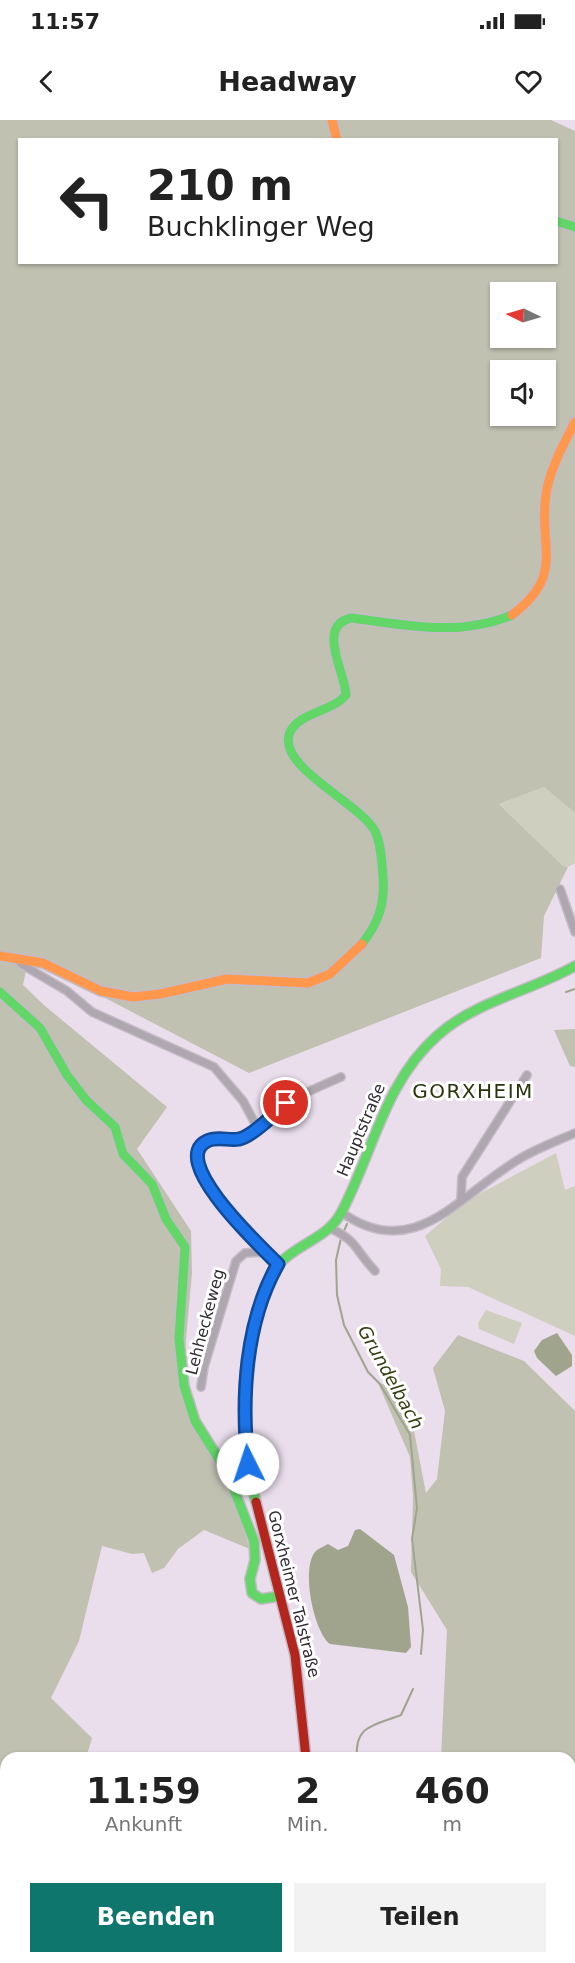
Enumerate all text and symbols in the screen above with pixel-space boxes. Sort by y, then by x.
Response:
text: 11:57 [30,9,100,34]
icon: back [30,65,63,98]
icon: heart [512,65,545,98]
text: Headway [218,66,357,97]
text: 210 m [147,161,293,210]
icon: left [48,162,126,240]
text: Buchklinger Weg [147,211,375,242]
north arrow [490,282,556,348]
map controls [490,282,556,426]
button: sound [490,360,556,426]
pin [260,1077,311,1128]
district label: GORXHEIM [412,1079,534,1103]
street label: Hauptstraße [333,1081,389,1179]
icon: arrive [269,1086,302,1119]
street label: Lehheckeweg [182,1267,228,1377]
water label: Grundelbach [354,1321,428,1433]
position arrow [216,1432,280,1496]
street label: Gorxheimer Talstraße [264,1508,324,1680]
text: 11:59 [86,1770,201,1811]
text: 2 [295,1770,320,1811]
text: 460 [415,1770,490,1811]
text: Ankunft [105,1812,182,1836]
text: Min. [287,1812,329,1836]
text: m [443,1812,462,1836]
button: Beenden [30,1883,282,1952]
button: Teilen [294,1883,546,1952]

